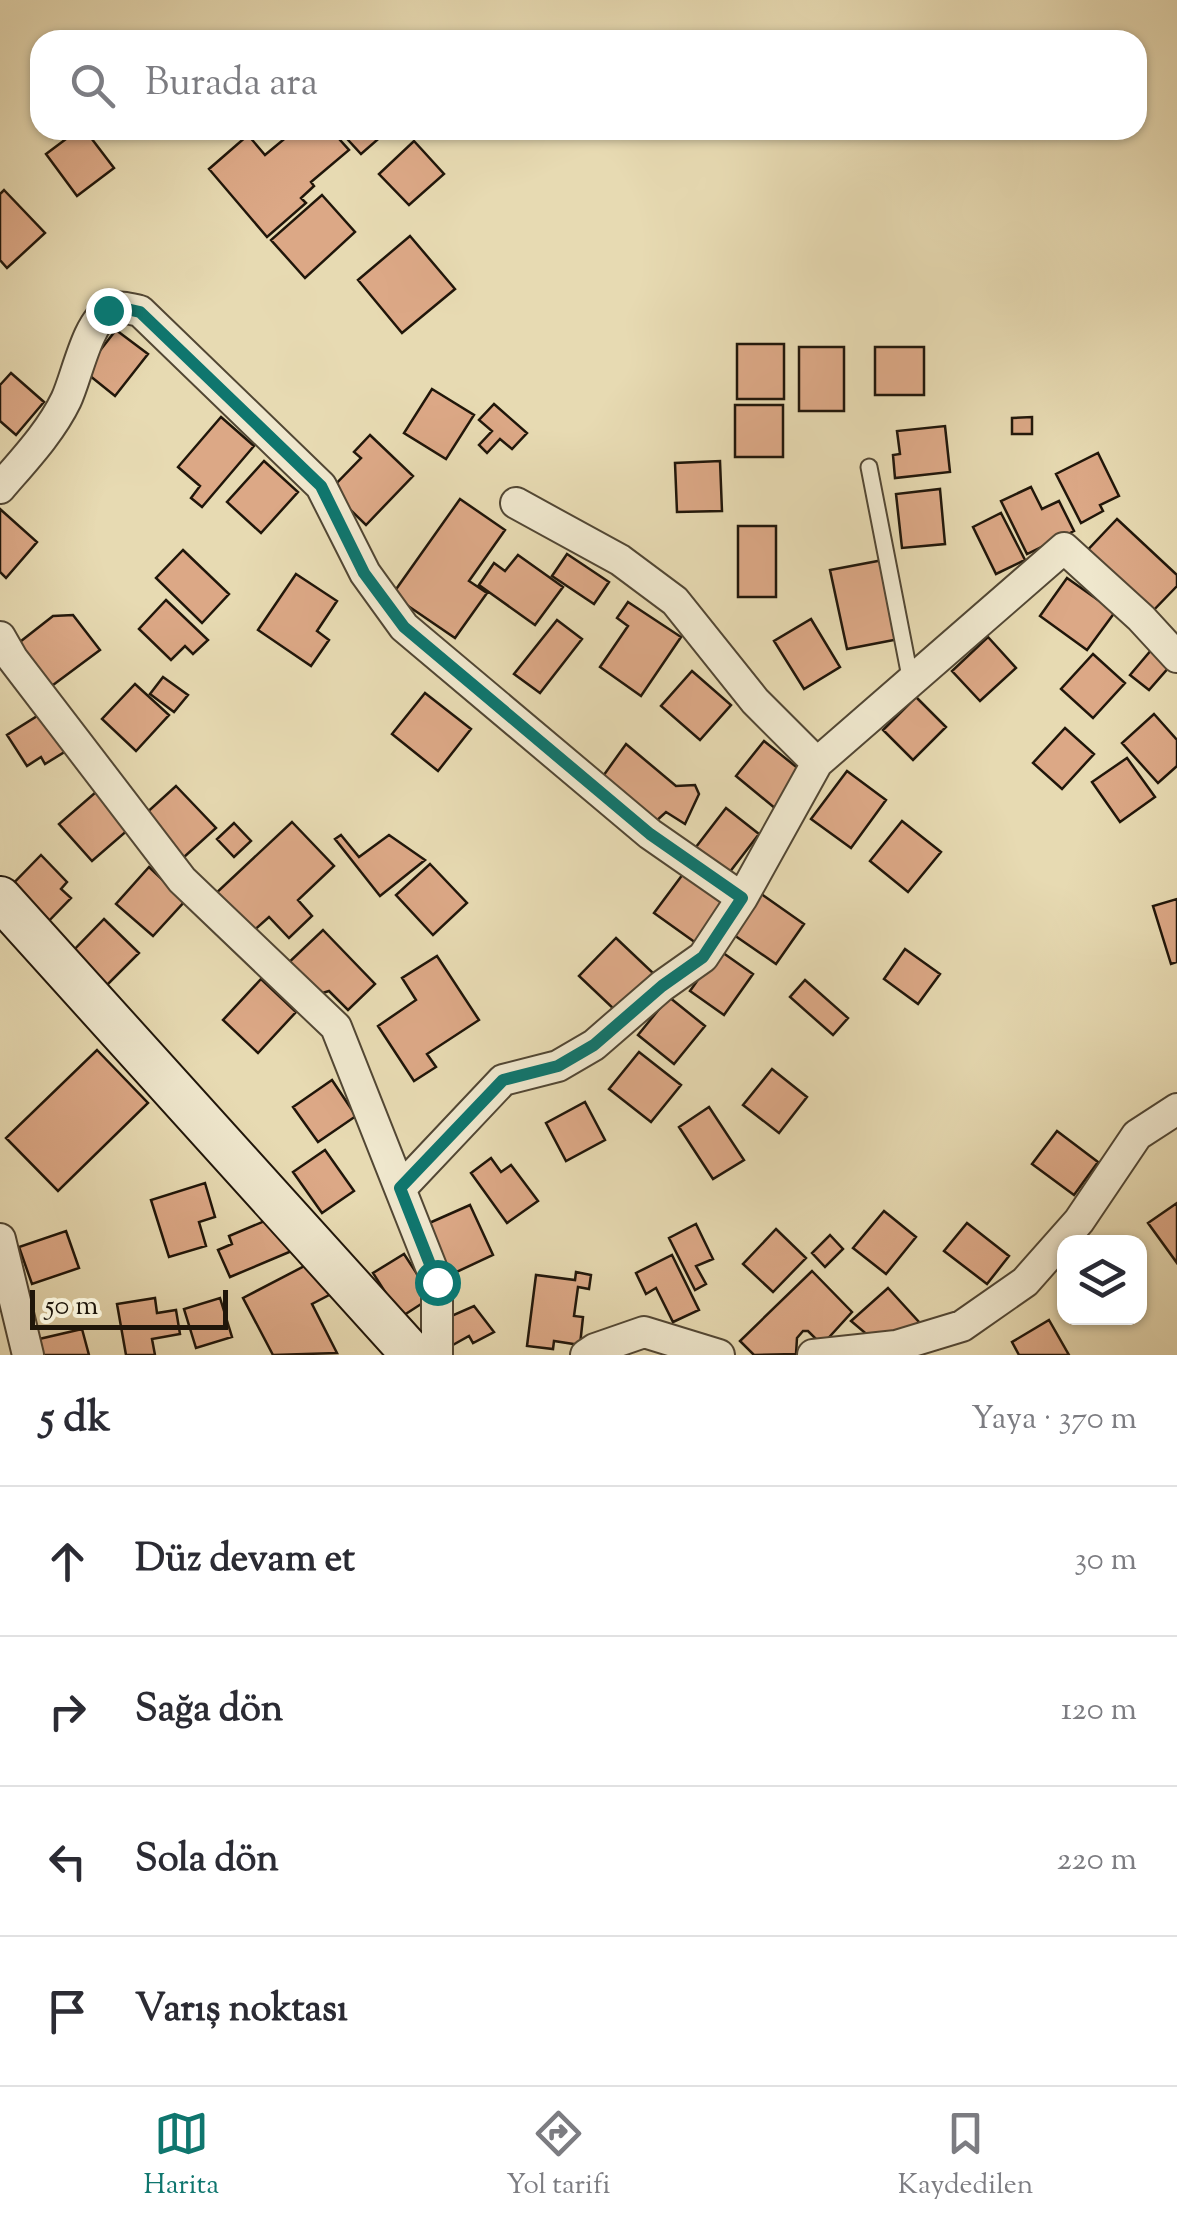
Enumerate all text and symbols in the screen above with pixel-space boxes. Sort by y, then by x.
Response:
search box [30,30,1147,140]
icon: search [65,58,120,113]
text: Burada ara [145,58,318,112]
route end [86,288,132,334]
map controls [1057,1235,1147,1325]
button: layers [1057,1235,1147,1325]
route start [415,1260,461,1306]
scale bar [30,1285,228,1330]
text: 50 m [45,1287,99,1327]
text: 5 dk [40,1390,110,1450]
text: Yaya · 370 m [971,1397,1137,1443]
icon: ahead [40,1534,95,1589]
text: Düz devam et [135,1534,355,1588]
text: 30 m [1074,1538,1137,1584]
icon: right [40,1684,95,1739]
text: Sağa dön [135,1684,283,1738]
text: 120 m [1061,1688,1137,1734]
icon: left [40,1834,95,1889]
text: Sola dön [135,1834,279,1888]
text: 220 m [1057,1838,1137,1884]
icon: arrive [40,1984,95,2039]
text: Varış noktası [135,1984,348,2038]
tab: Harita [144,2106,219,2206]
tab: Yol tarifi [506,2106,611,2206]
tab: Kaydedilen [898,2106,1033,2206]

